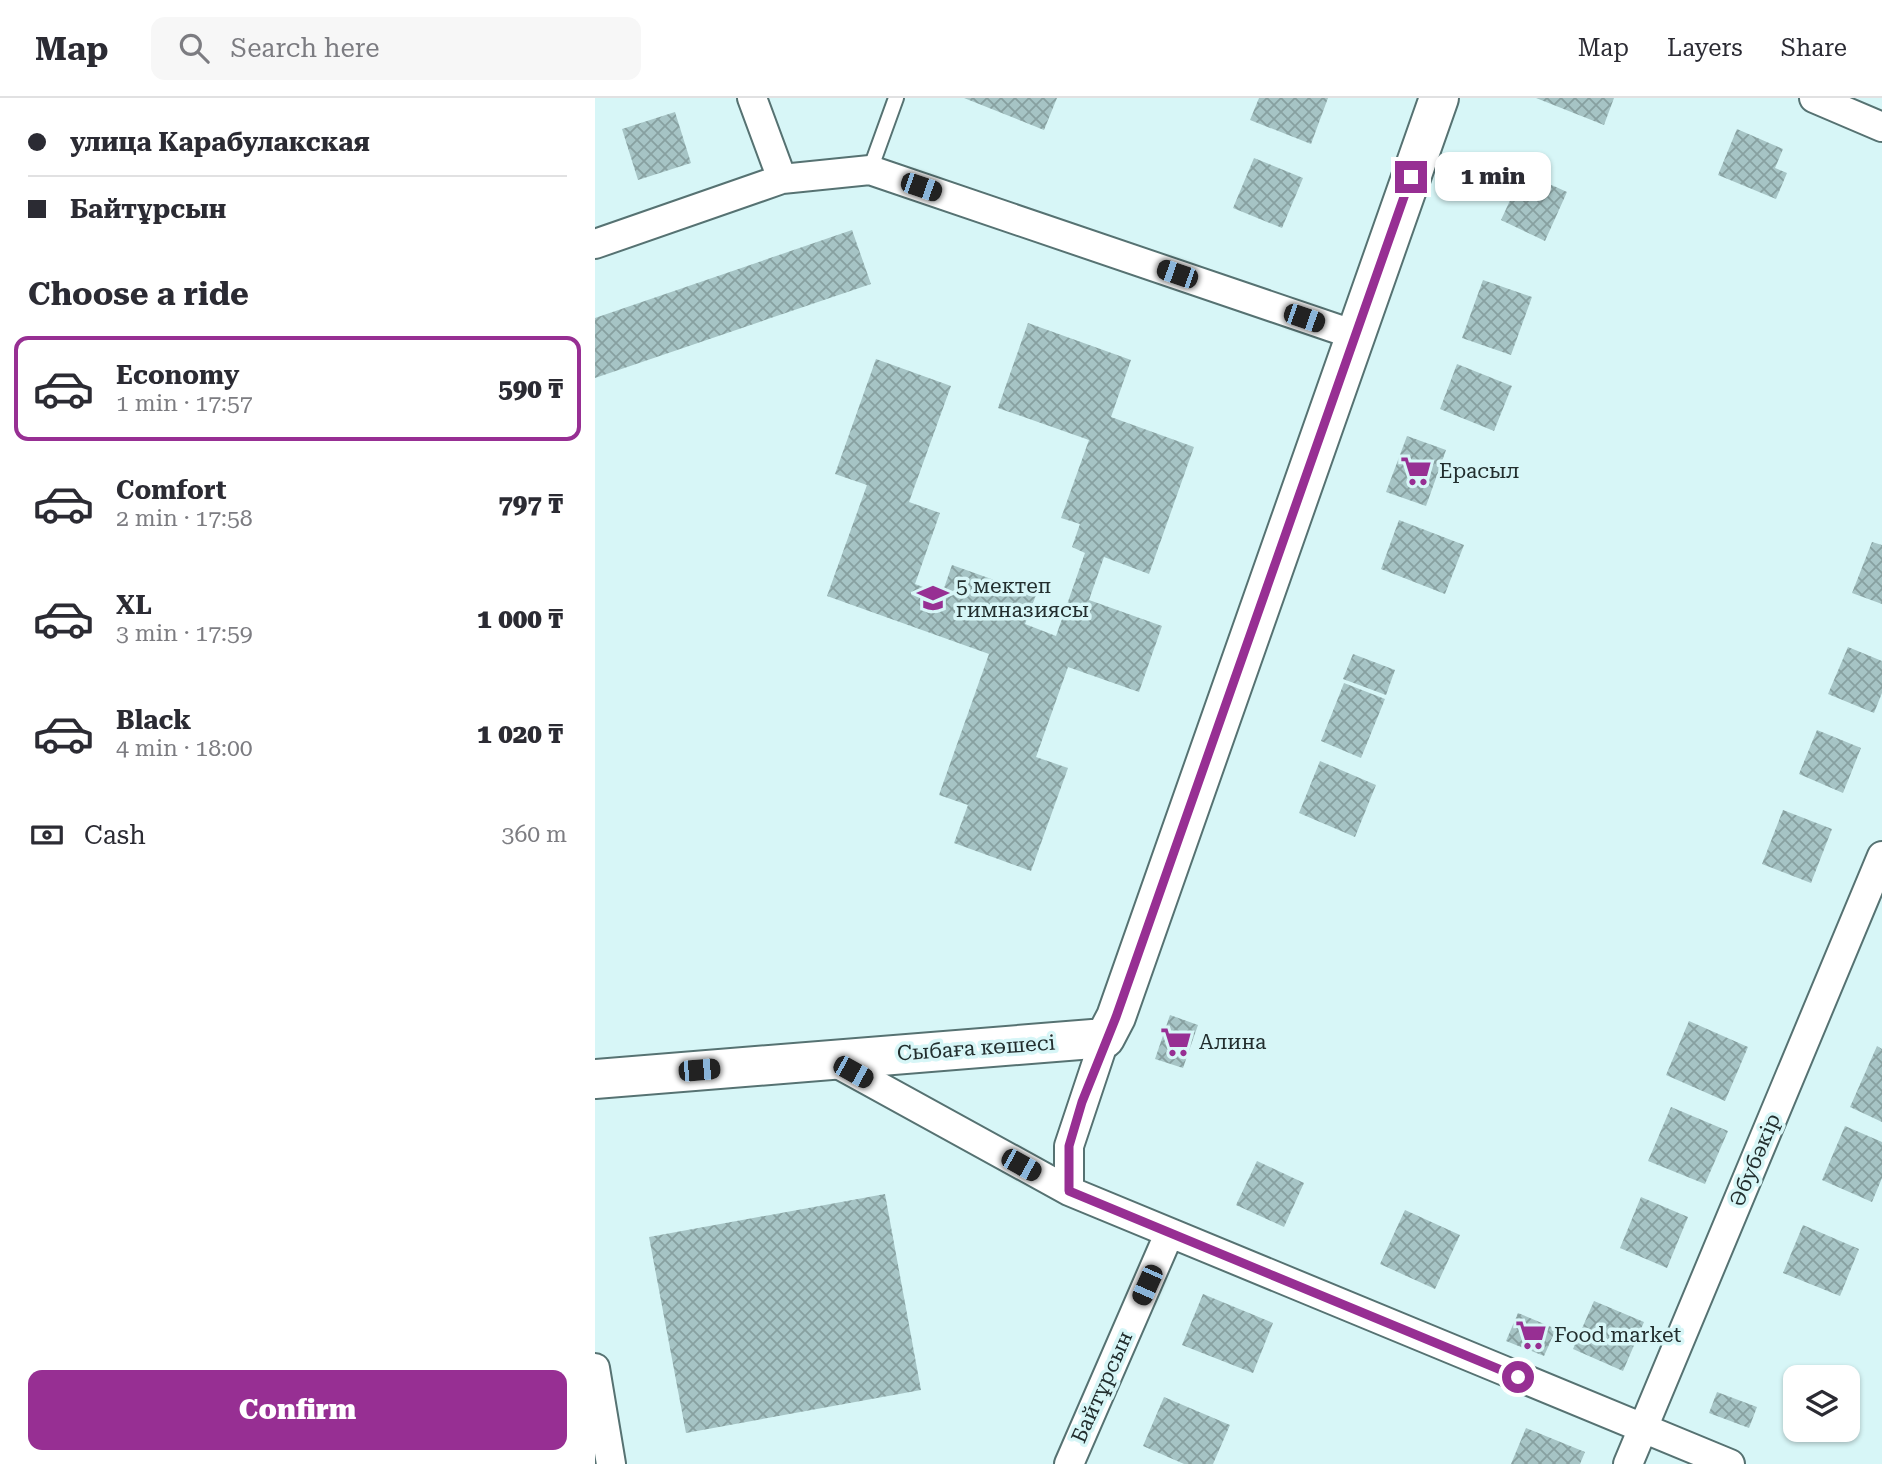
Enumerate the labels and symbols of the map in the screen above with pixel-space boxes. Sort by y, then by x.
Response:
callout: 1 min [1435,153,1551,202]
route end [1395,161,1427,193]
car [898,170,945,204]
car [1154,257,1201,291]
car [1281,301,1328,335]
supermarket icon: Ерасыл [1399,454,1433,488]
place label: Ерасыл [1439,459,1520,483]
place label: 5 мектеп гимназиясы [956,574,1089,622]
school or university icon: 5 мектеп гимназиясы [916,581,950,615]
supermarket icon: Алина [1159,1025,1193,1059]
street label: Сыбаға көшесі [896,1030,1056,1066]
place label: Алина [1199,1030,1267,1054]
car [830,1053,877,1091]
car [678,1058,721,1082]
street label: Әбубәкір [1725,1110,1785,1210]
car [998,1146,1045,1184]
car [1129,1262,1166,1308]
supermarket icon: Food market [1514,1318,1548,1352]
place label: Food market [1554,1323,1682,1347]
street label: Байтұрсын [1067,1327,1137,1447]
route start [1502,1361,1534,1393]

